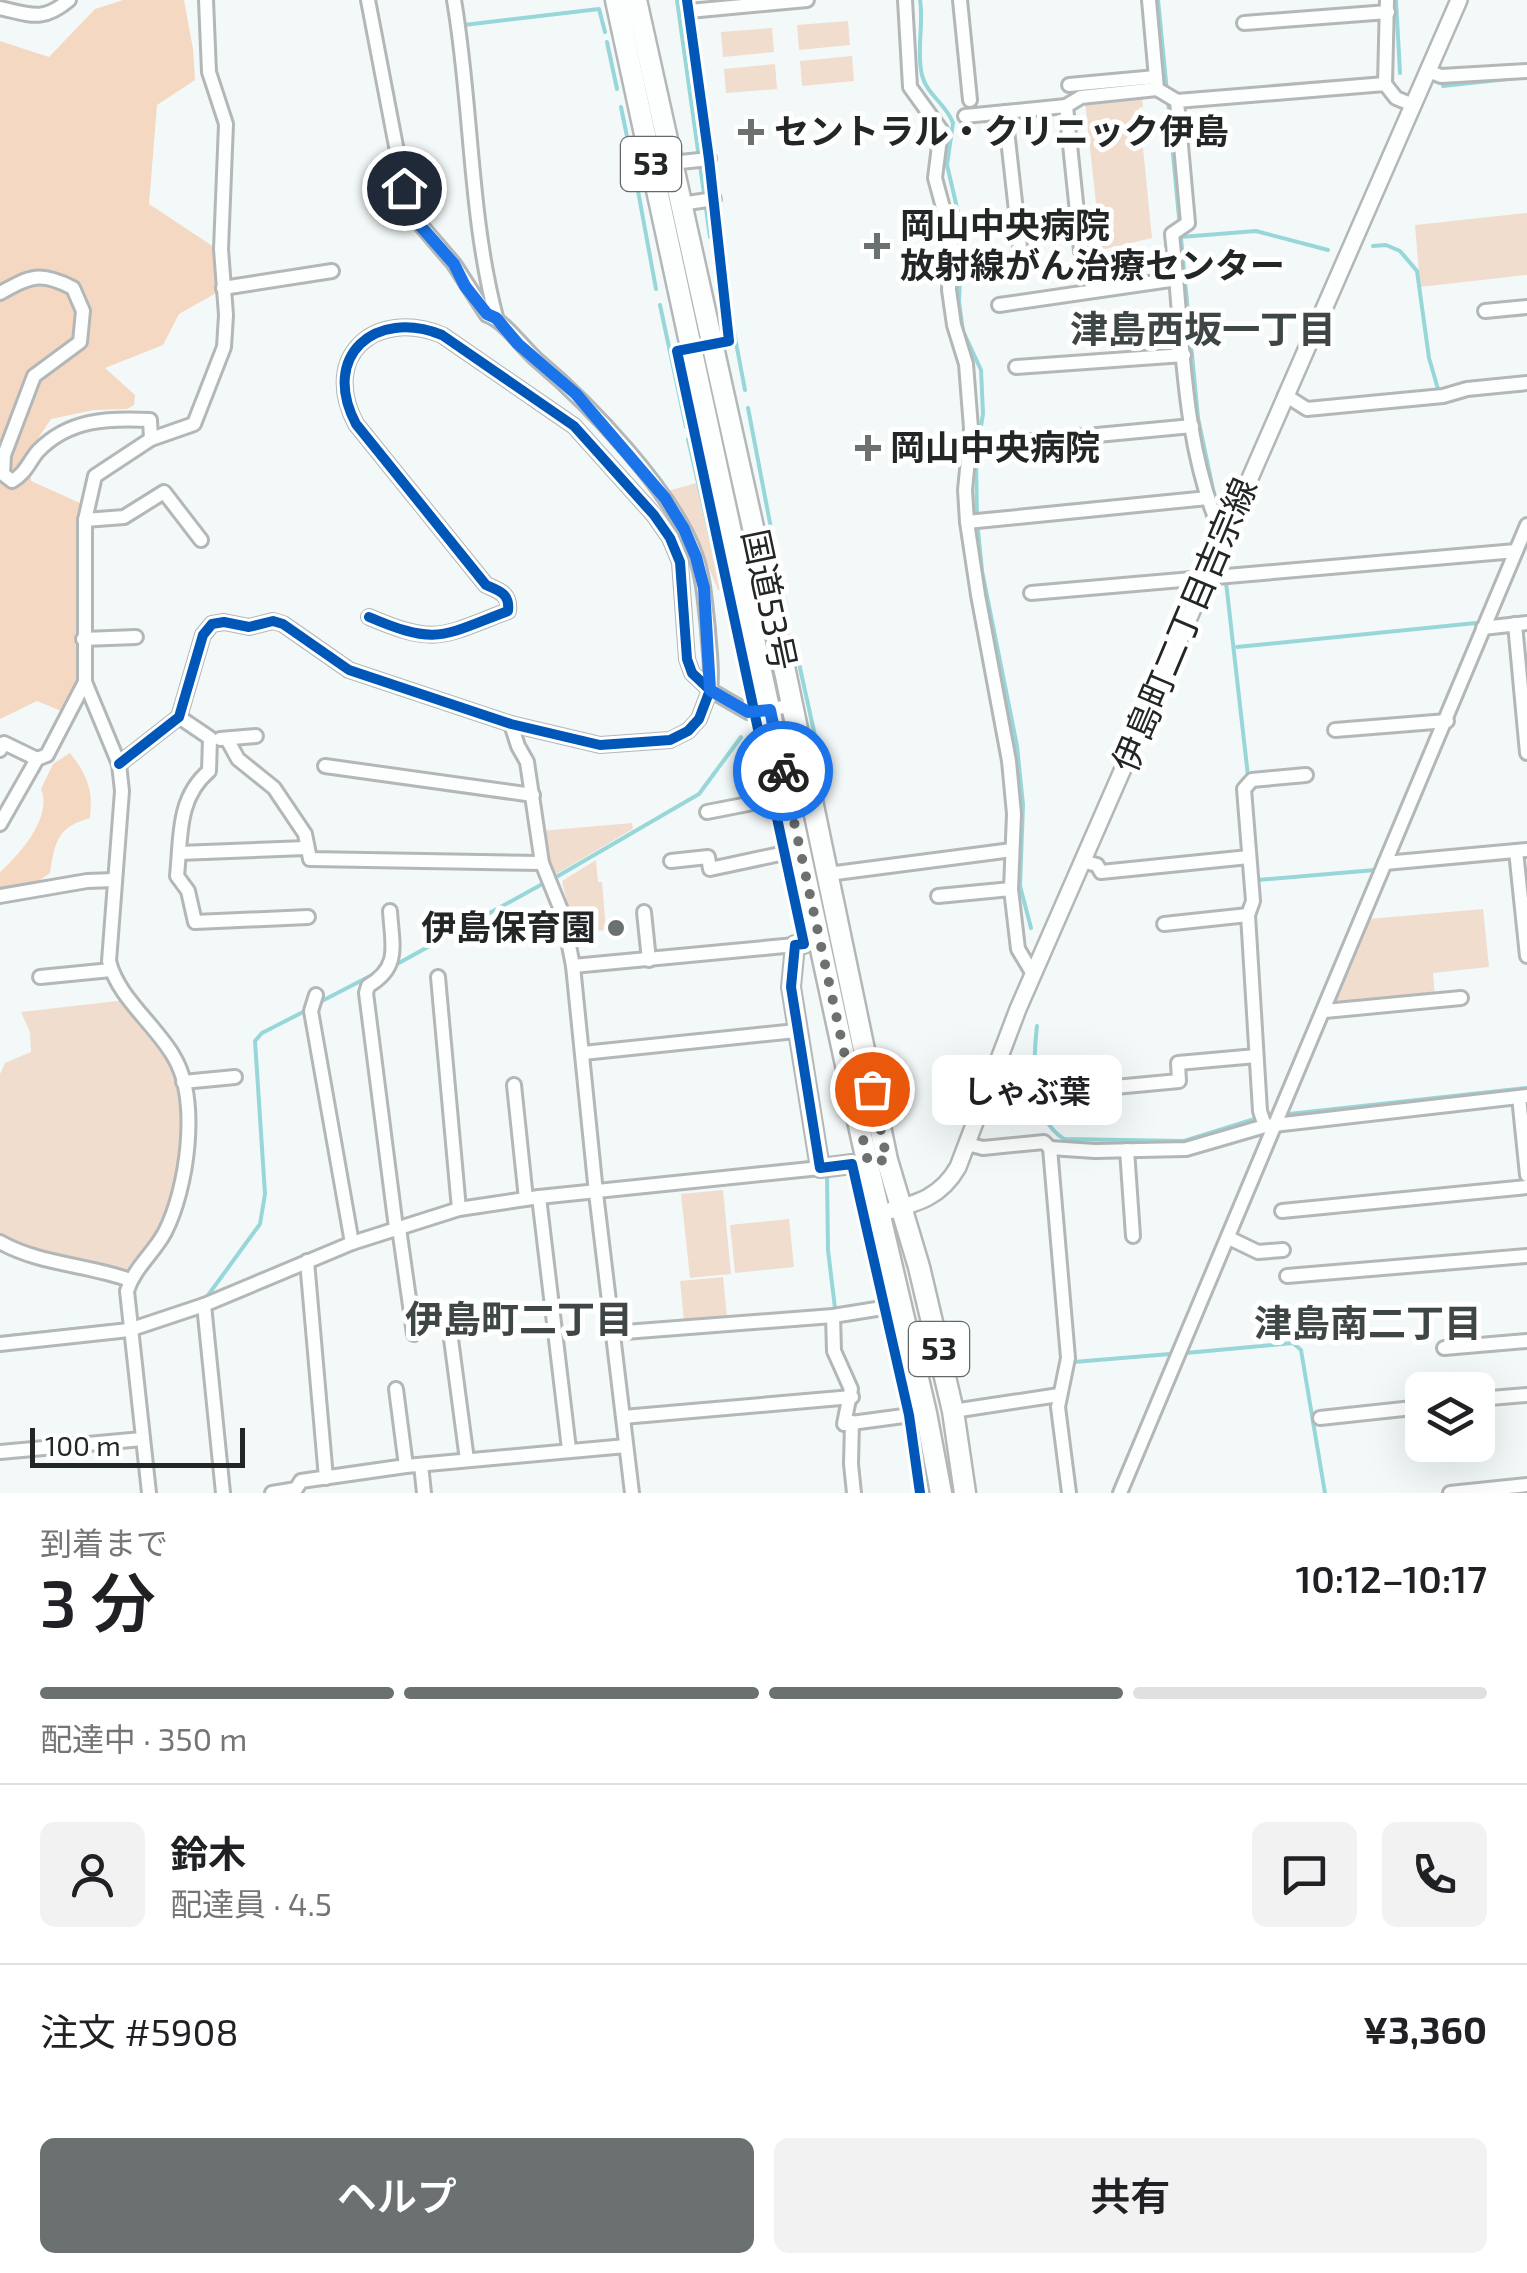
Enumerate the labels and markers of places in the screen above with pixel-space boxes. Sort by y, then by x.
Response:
place label: セントラル・クリニック伊島 [774,109,1229,151]
marker: セントラル・クリニック伊島 [738,119,764,145]
pin [362,146,447,231]
place label: 岡山中央病院 放射線がん治療センター [900,203,1285,285]
marker: 岡山中央病院 放射線がん治療センター [864,233,890,259]
place label: 岡山中央病院 [890,425,1100,467]
marker: 岡山中央病院 [855,435,881,461]
place label: 伊島保育園 [421,905,596,947]
marker: 伊島保育園 [605,917,627,939]
pin [830,1047,915,1132]
callout: しゃぶ葉 [932,1054,1122,1124]

